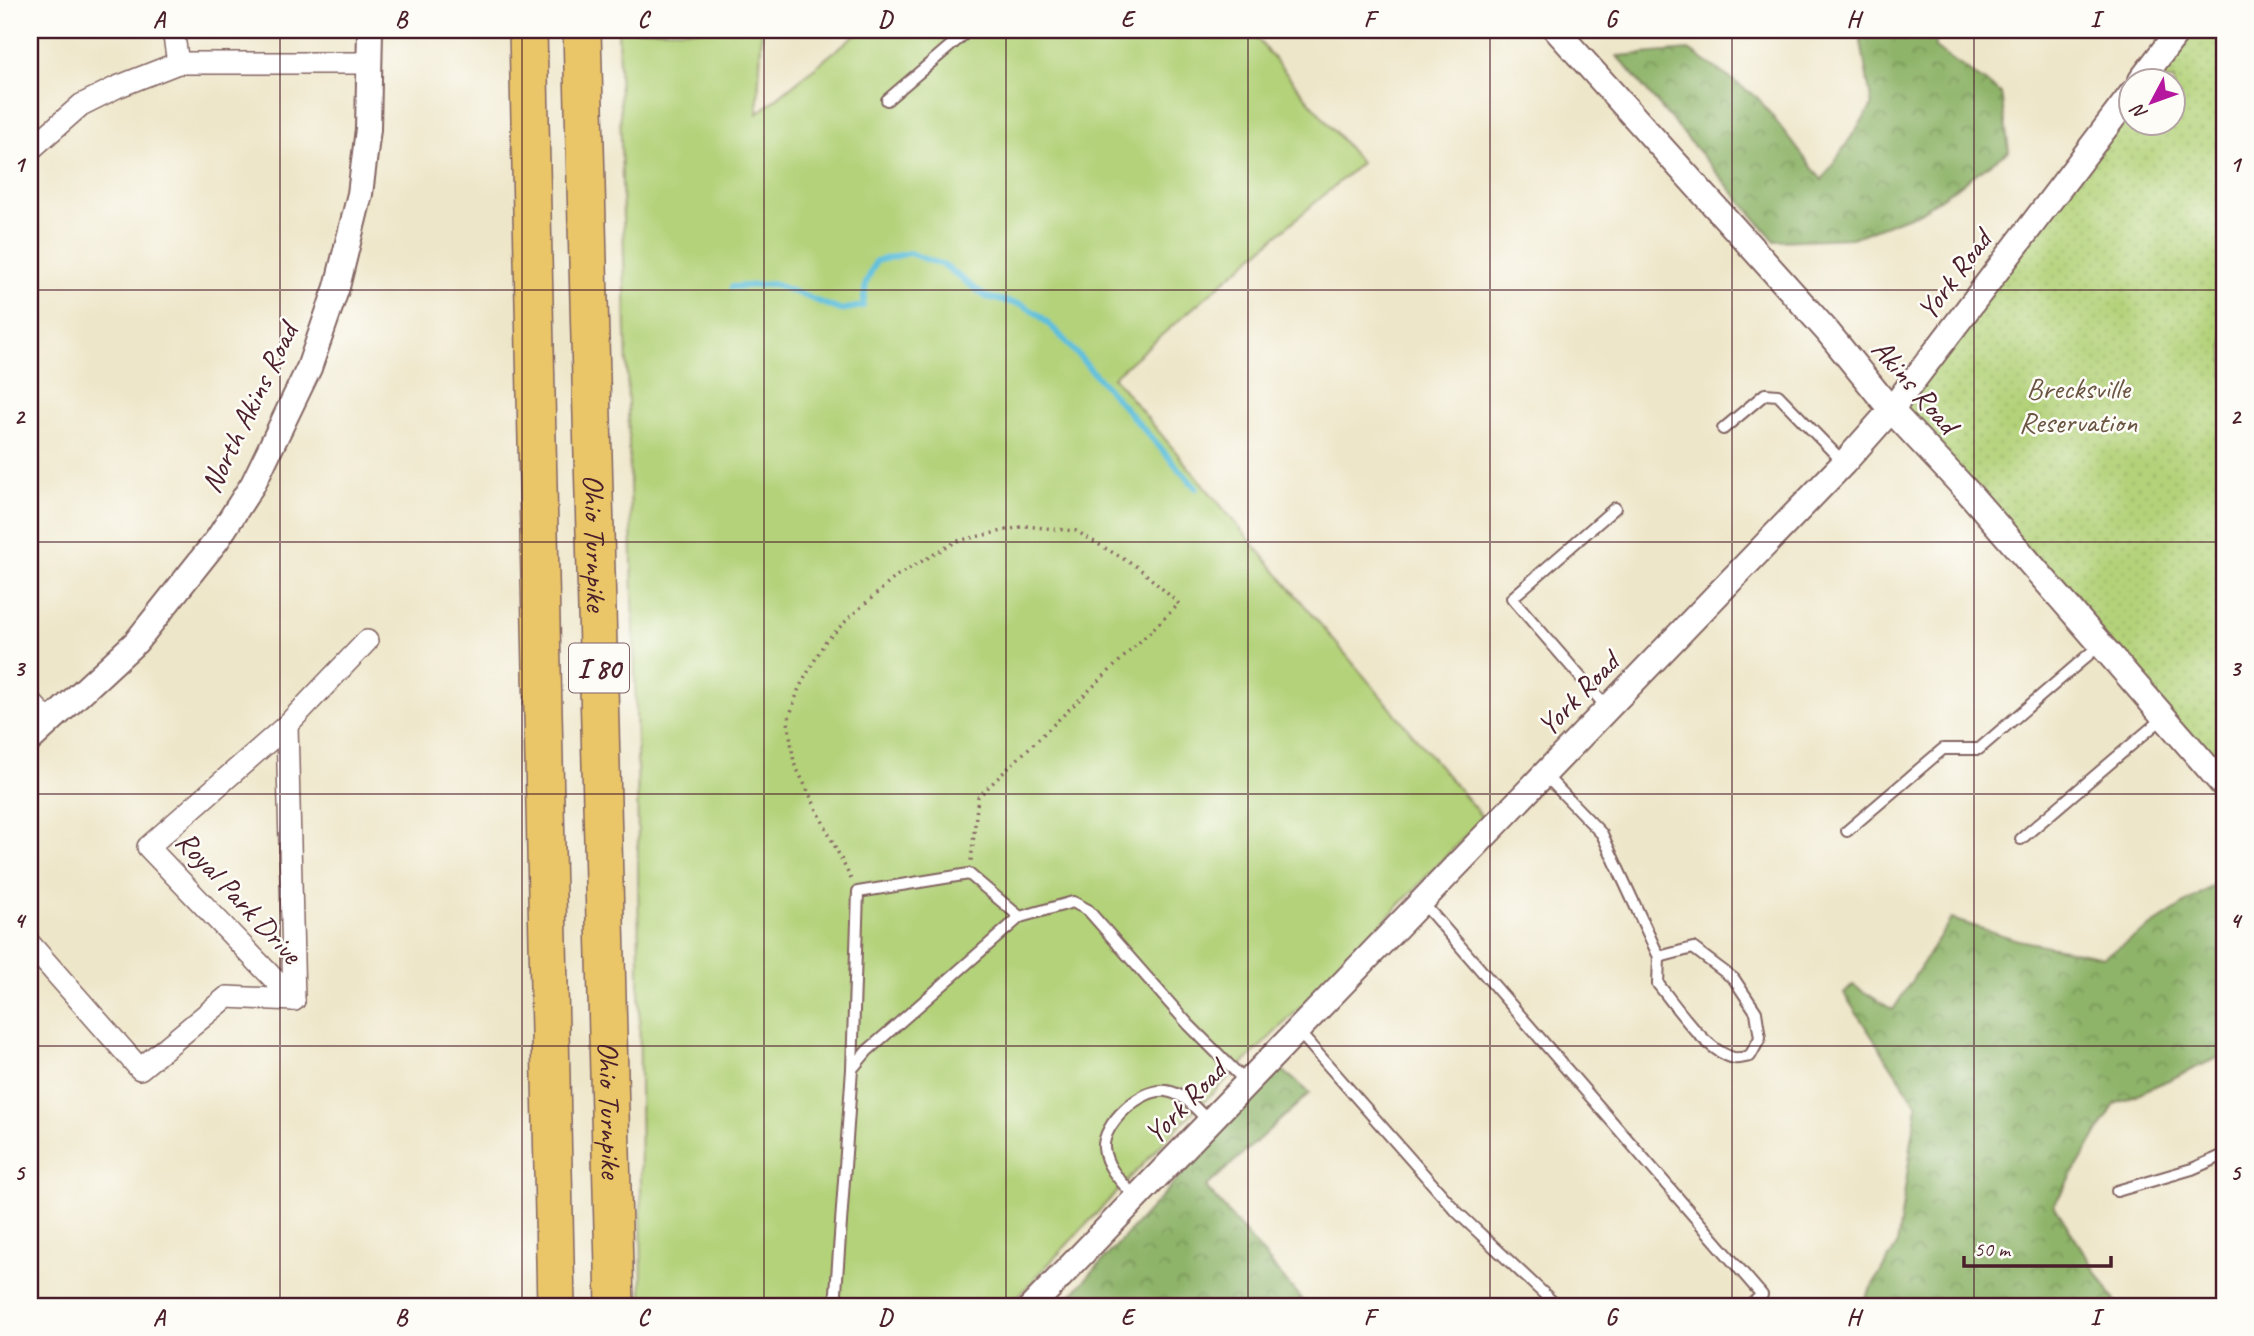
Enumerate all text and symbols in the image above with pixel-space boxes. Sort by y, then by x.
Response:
text: A [153,5,167,34]
text: B [395,5,409,34]
text: C [638,5,652,34]
text: D [878,5,894,34]
text: E [1121,5,1137,34]
text: F [1364,5,1380,34]
text: G [1605,5,1620,34]
text: H [1846,5,1864,34]
text: I [2090,5,2105,34]
north arrow [2118,66,2188,136]
text: N [2125,98,2153,125]
text: 1 [14,150,27,179]
text: 1 [2230,150,2243,179]
street label: York Road [1908,219,2003,327]
street label: North Akins Road [192,313,308,499]
street label: Akins Road [1863,331,1969,444]
park label: Brecksville Reservation [2019,369,2138,441]
text: 2 [14,402,27,431]
text: 2 [2230,402,2243,431]
street label: Ohio Turnpike [574,474,616,614]
street label: York Road [1529,641,1630,744]
road number: I 80 [569,644,629,692]
text: 3 [14,654,27,683]
text: 3 [2230,654,2243,683]
street label: Royal Park Drive [168,823,312,973]
text: 4 [14,906,27,935]
text: 4 [2230,906,2243,935]
street label: Ohio Turnpike [589,1041,631,1181]
street label: York Road [1136,1049,1237,1152]
text: 5 [14,1158,26,1187]
text: 5 [2230,1158,2242,1187]
scale bar [1964,1224,2110,1268]
text: 50 m [1974,1236,2012,1262]
text: A [153,1303,167,1332]
text: B [395,1303,409,1332]
text: C [638,1303,652,1332]
text: D [878,1303,894,1332]
text: E [1121,1303,1137,1332]
text: F [1364,1303,1380,1332]
text: G [1605,1303,1620,1332]
text: H [1846,1303,1864,1332]
text: I [2090,1303,2105,1332]

